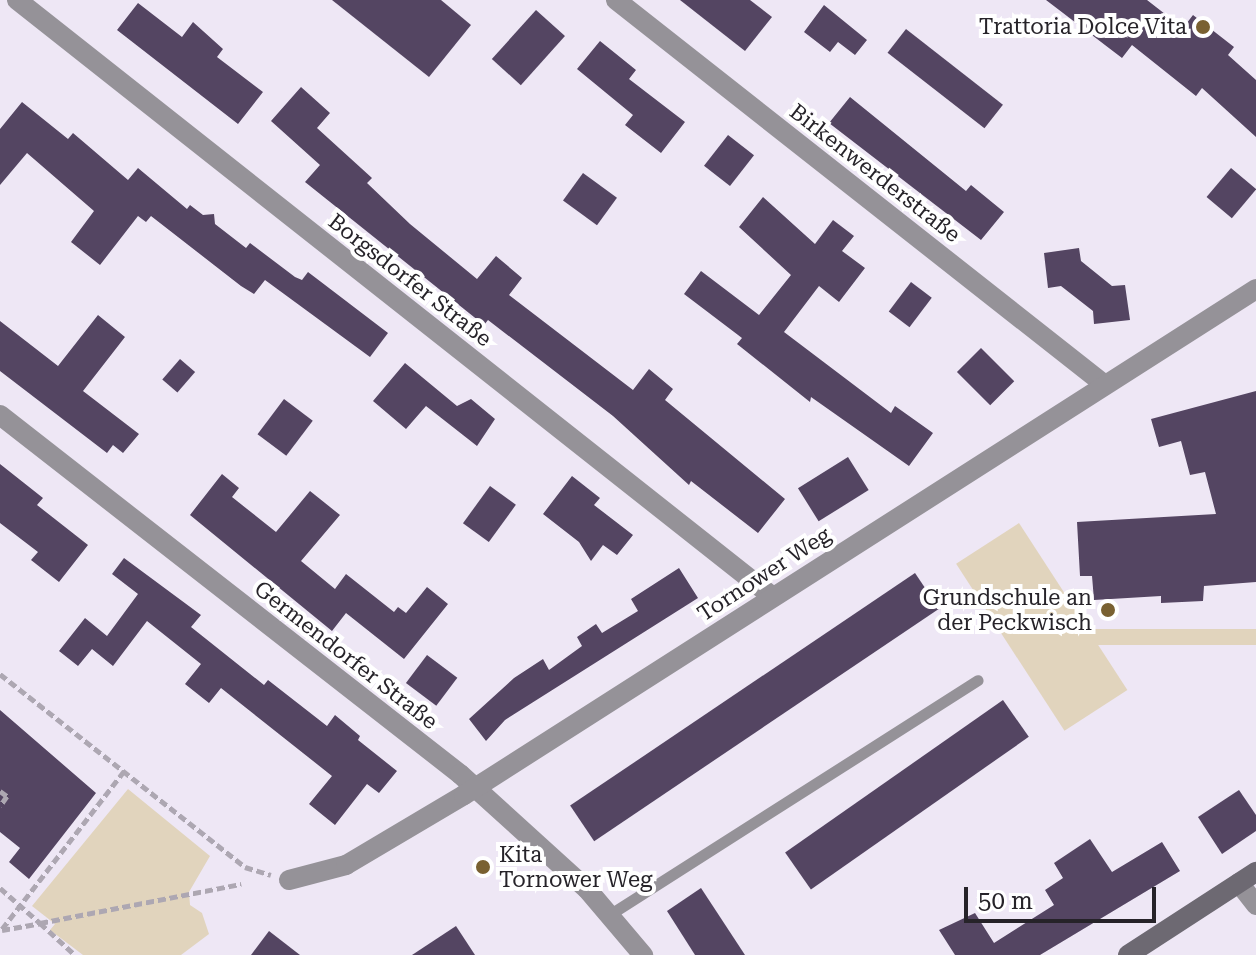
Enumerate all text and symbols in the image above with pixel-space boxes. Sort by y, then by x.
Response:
place label: Trattoria Dolce Vita [979,14,1187,40]
marker: Trattoria Dolce Vita [1194,18,1212,36]
street label: Birkenwerderstraße [784,98,966,248]
street label: Borgsdorfer Straße [323,208,497,352]
street label: Tornower Weg [692,521,836,627]
street label: Germendorfer Straße [249,575,443,735]
place label: Grundschule an der Peckwisch [923,584,1092,636]
marker: Grundschule an der Peckwisch [1099,601,1117,619]
place label: Kita Tornower Weg [499,841,652,892]
marker: Kita Tornower Weg [474,858,492,876]
scale bar [968,871,1160,921]
text: 50 m [978,887,1033,915]

